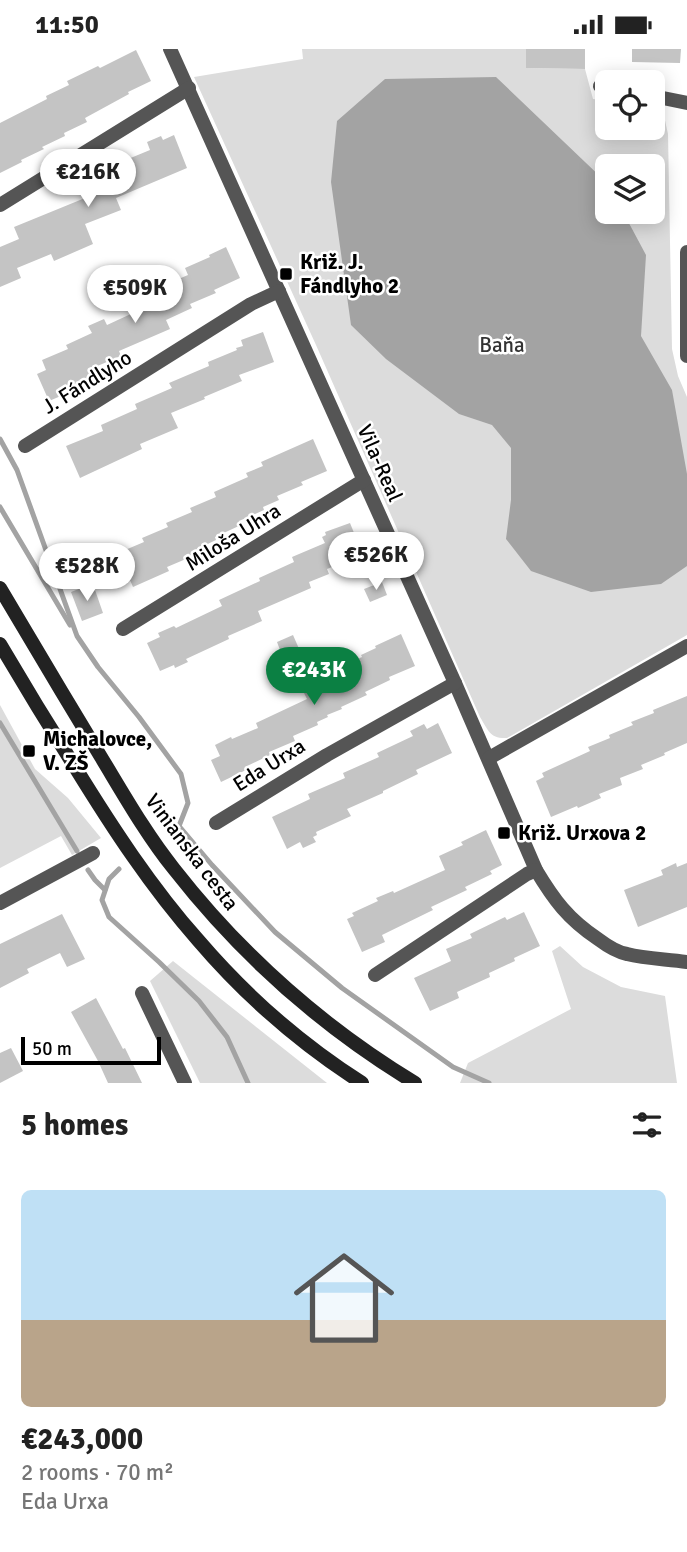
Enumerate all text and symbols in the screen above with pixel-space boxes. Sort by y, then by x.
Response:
text: 11:50 [35,9,99,41]
map controls [595,70,665,224]
button: locate [595,70,665,140]
pin: €216K [39,149,137,209]
button: layers [595,154,665,224]
text: €216K [56,157,120,186]
place label: Križ. J. Fándlyho 2 [300,249,399,299]
pin: €509K [86,265,184,325]
marker: Križ. J. Fándlyho 2 [278,266,294,282]
text: €509K [103,273,167,302]
park label: Baňa [479,332,525,358]
street label: J. Fándlyho [37,344,137,420]
street label: Vila-Real [352,420,408,506]
street label: Miloša Uhra [180,497,286,577]
pin: €526K [327,533,425,592]
text: €526K [344,540,408,569]
pin: €528K [38,543,136,603]
text: €528K [55,551,119,580]
pin: €243K [265,647,363,707]
text: €243K [282,655,346,684]
place label: Michalovce, V. ZŠ [43,726,152,776]
street label: Eda Urxa [228,733,310,797]
marker: Michalovce, V. ZŠ [21,743,37,759]
street label: Vinianska cesta [140,788,244,916]
place label: Križ. Urxova 2 [518,820,646,846]
marker: Križ. Urxova 2 [496,825,512,841]
scale bar [21,1034,161,1066]
text: 50 m [32,1037,72,1061]
icon: filters [628,1106,666,1144]
text: 5 homes [21,1107,128,1144]
icon: home [281,1235,407,1361]
text: €243,000 [21,1421,143,1458]
text: 2 rooms · 70 m² [21,1458,174,1487]
text: Eda Urxa [21,1487,109,1516]

